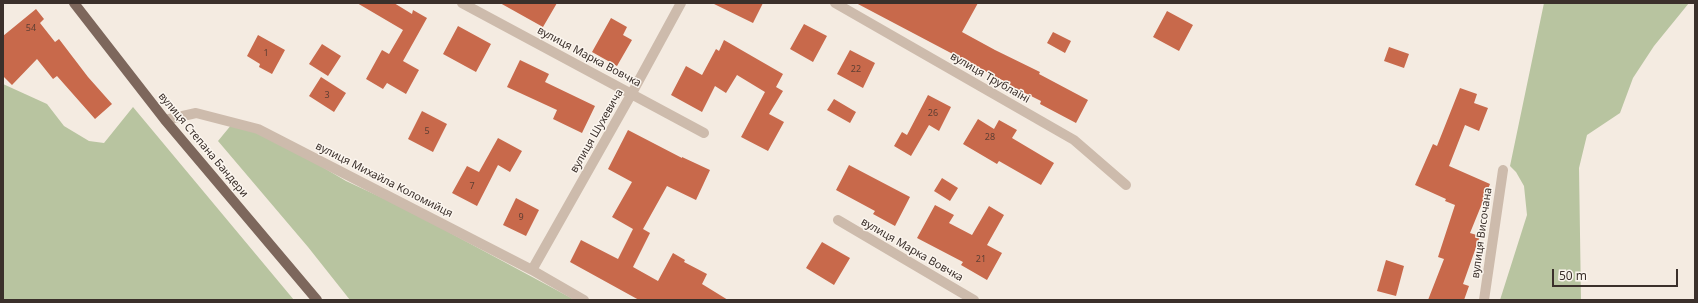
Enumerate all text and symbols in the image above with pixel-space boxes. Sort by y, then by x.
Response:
house number: 54 [26,23,36,33]
street label: вулиця Марка Вовчка [535,24,643,90]
house number: 1 [263,48,269,58]
street label: вулиця Трублаїні [948,50,1032,106]
house number: 22 [851,64,861,74]
street label: вулиця Шухевича [568,87,626,175]
street label: вулиця Степана Бандери [155,90,251,200]
house number: 3 [324,90,330,100]
house number: 26 [928,108,938,118]
house number: 5 [424,126,430,136]
house number: 28 [985,132,995,142]
street label: вулиця Михайла Коломийця [313,140,455,220]
house number: 7 [469,181,475,191]
street label: вулиця Височана [1469,187,1495,279]
house number: 9 [518,212,524,222]
street label: вулиця Марка Вовчка [859,215,965,285]
house number: 21 [976,254,986,264]
scale bar [1554,261,1680,287]
text: 50 m [1559,267,1587,284]

